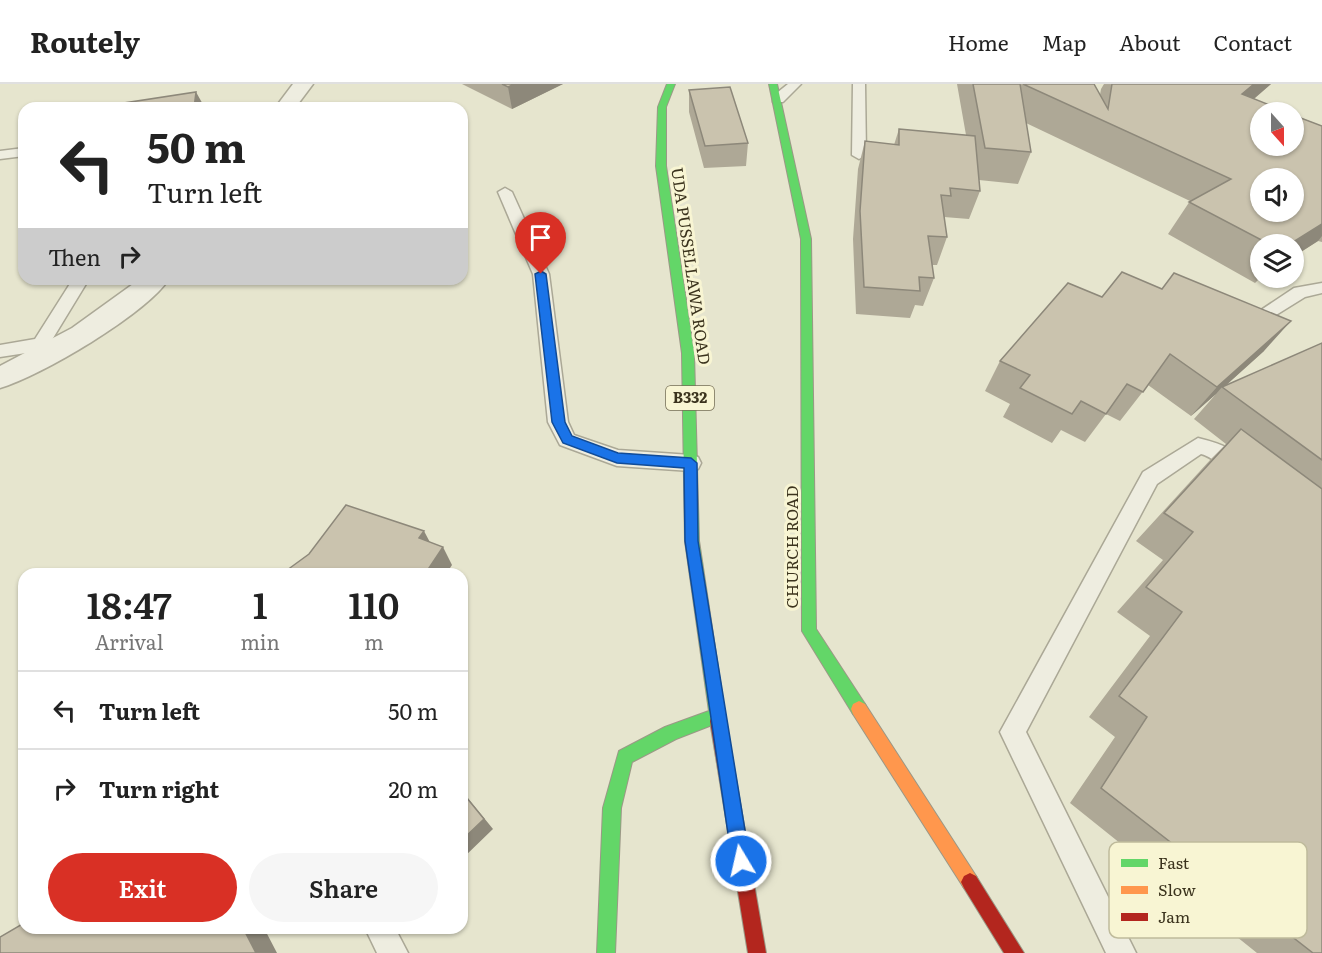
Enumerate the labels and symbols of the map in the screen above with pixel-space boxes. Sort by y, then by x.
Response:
north arrow [1250,102,1304,156]
street label: UDA PUSSELLAWA ROAD [666,166,718,366]
pin [515,212,566,274]
road number: B332 [666,386,714,410]
street label: CHURCH ROAD [779,486,803,608]
position arrow [709,829,773,893]
legend [1109,842,1307,938]
text: Fast [1158,850,1190,874]
text: Slow [1158,877,1196,901]
text: Jam [1158,904,1191,928]

